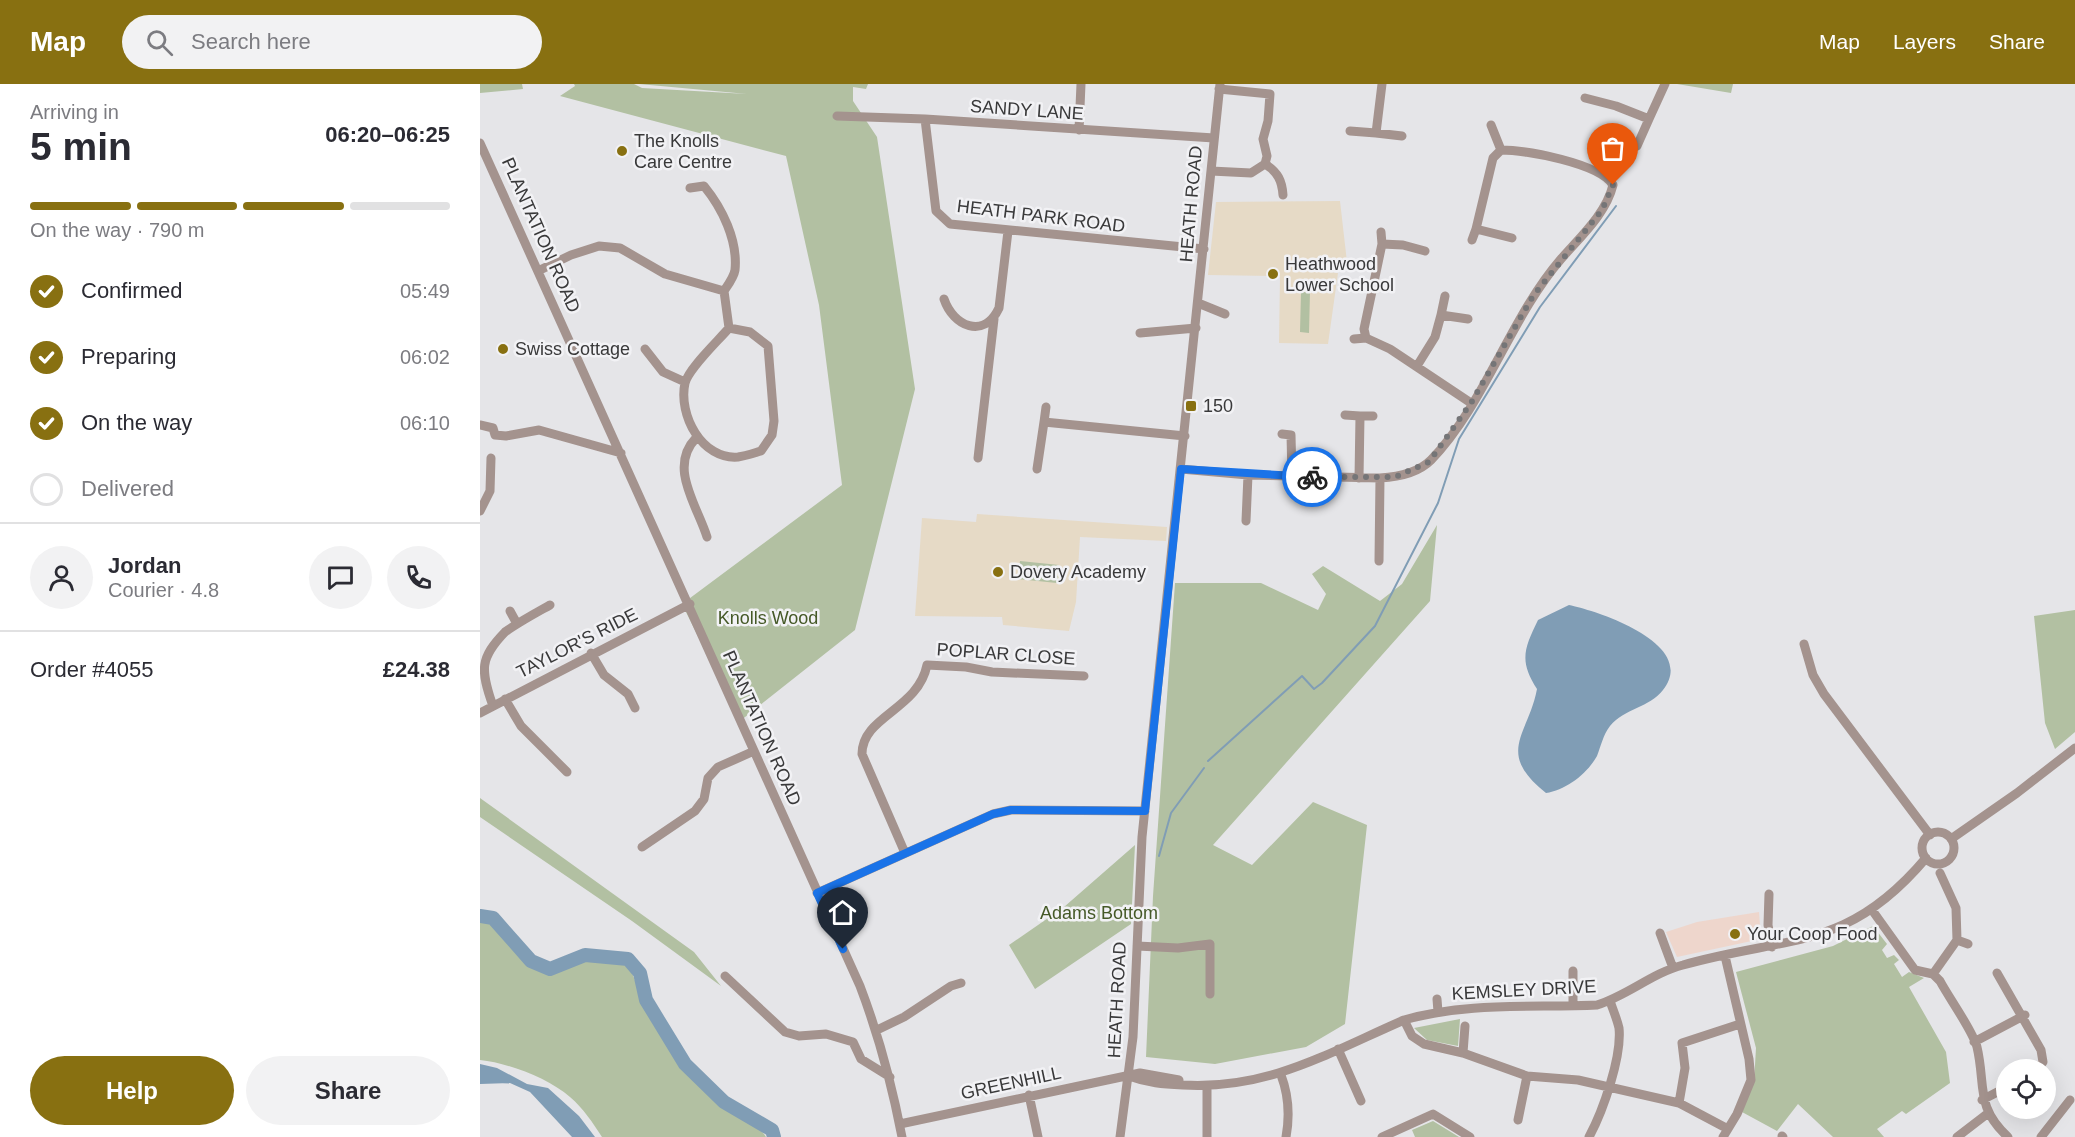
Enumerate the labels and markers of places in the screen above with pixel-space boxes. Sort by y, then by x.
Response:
pin [1587,123,1638,185]
place label: The Knolls Care Centre [634,131,732,172]
marker: The Knolls Care Centre [615,144,629,158]
place label: Heathwood Lower School [1285,254,1394,295]
marker: Heathwood Lower School [1266,267,1280,281]
place label: Swiss Cottage [515,339,630,359]
marker: Swiss Cottage [496,342,510,356]
place label: 150 [1203,396,1233,416]
marker: 150 [1184,399,1198,413]
place label: Dovery Academy [1010,562,1146,582]
marker: Dovery Academy [991,565,1005,579]
pin [817,887,868,949]
place label: Your Coop Food [1747,924,1877,944]
marker: Your Coop Food [1728,927,1742,941]

